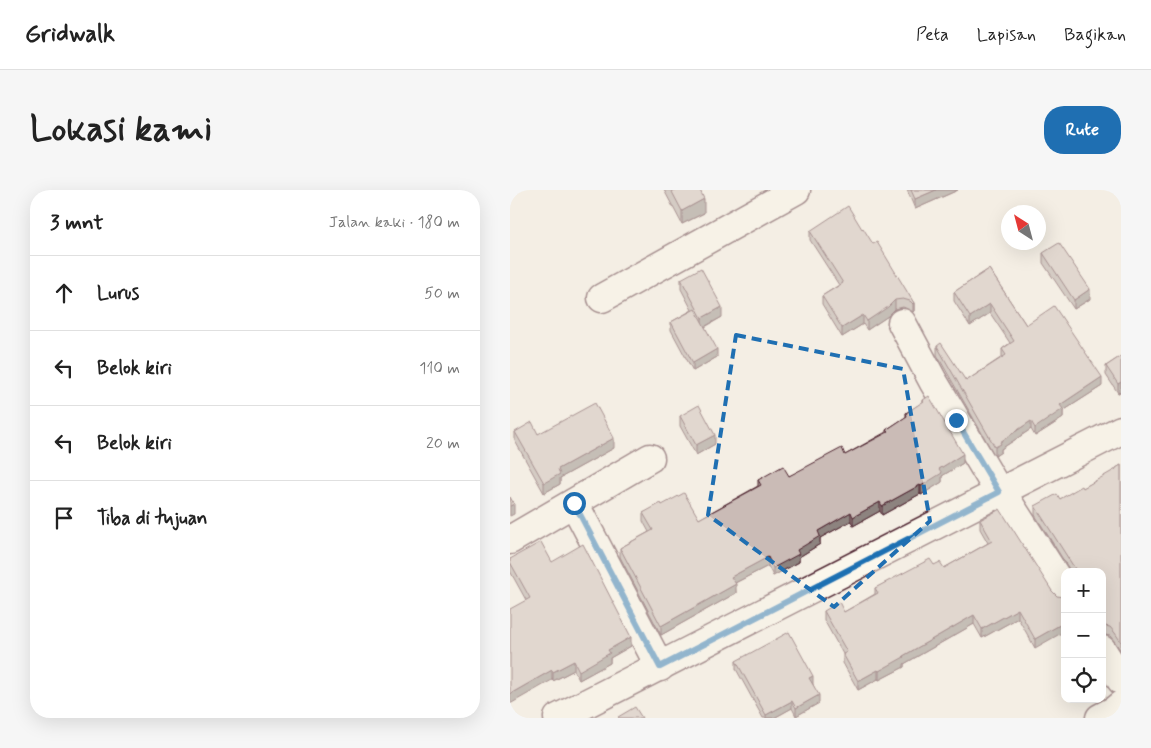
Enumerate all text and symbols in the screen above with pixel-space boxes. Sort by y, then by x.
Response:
text: Gridwalk [25,19,115,50]
text: Peta [916,23,949,47]
text: Lapisan [977,23,1036,47]
text: Bagikan [1064,23,1126,47]
button: Rute [1044,106,1121,154]
text: Lokasi kami [30,107,212,153]
north arrow [1001,205,1046,250]
text: 3 mnt [50,209,103,237]
text: Jalan kaki · 180 m [329,212,460,233]
icon: ahead [50,279,78,307]
text: Lurus [97,281,139,306]
text: 50 m [424,283,460,304]
icon: left [50,354,78,382]
text: Belok kiri [97,356,172,381]
text: 110 m [419,358,460,379]
route end [945,409,968,432]
icon: left [50,429,78,457]
text: Belok kiri [97,431,172,456]
text: 20 m [426,433,460,454]
route start [563,492,586,515]
icon: arrive [50,504,78,532]
text: Tiba di tujuan [97,506,208,531]
map controls [1061,568,1106,703]
button: + [1061,568,1106,613]
button: − [1061,613,1106,658]
button: locate [1061,658,1106,703]

